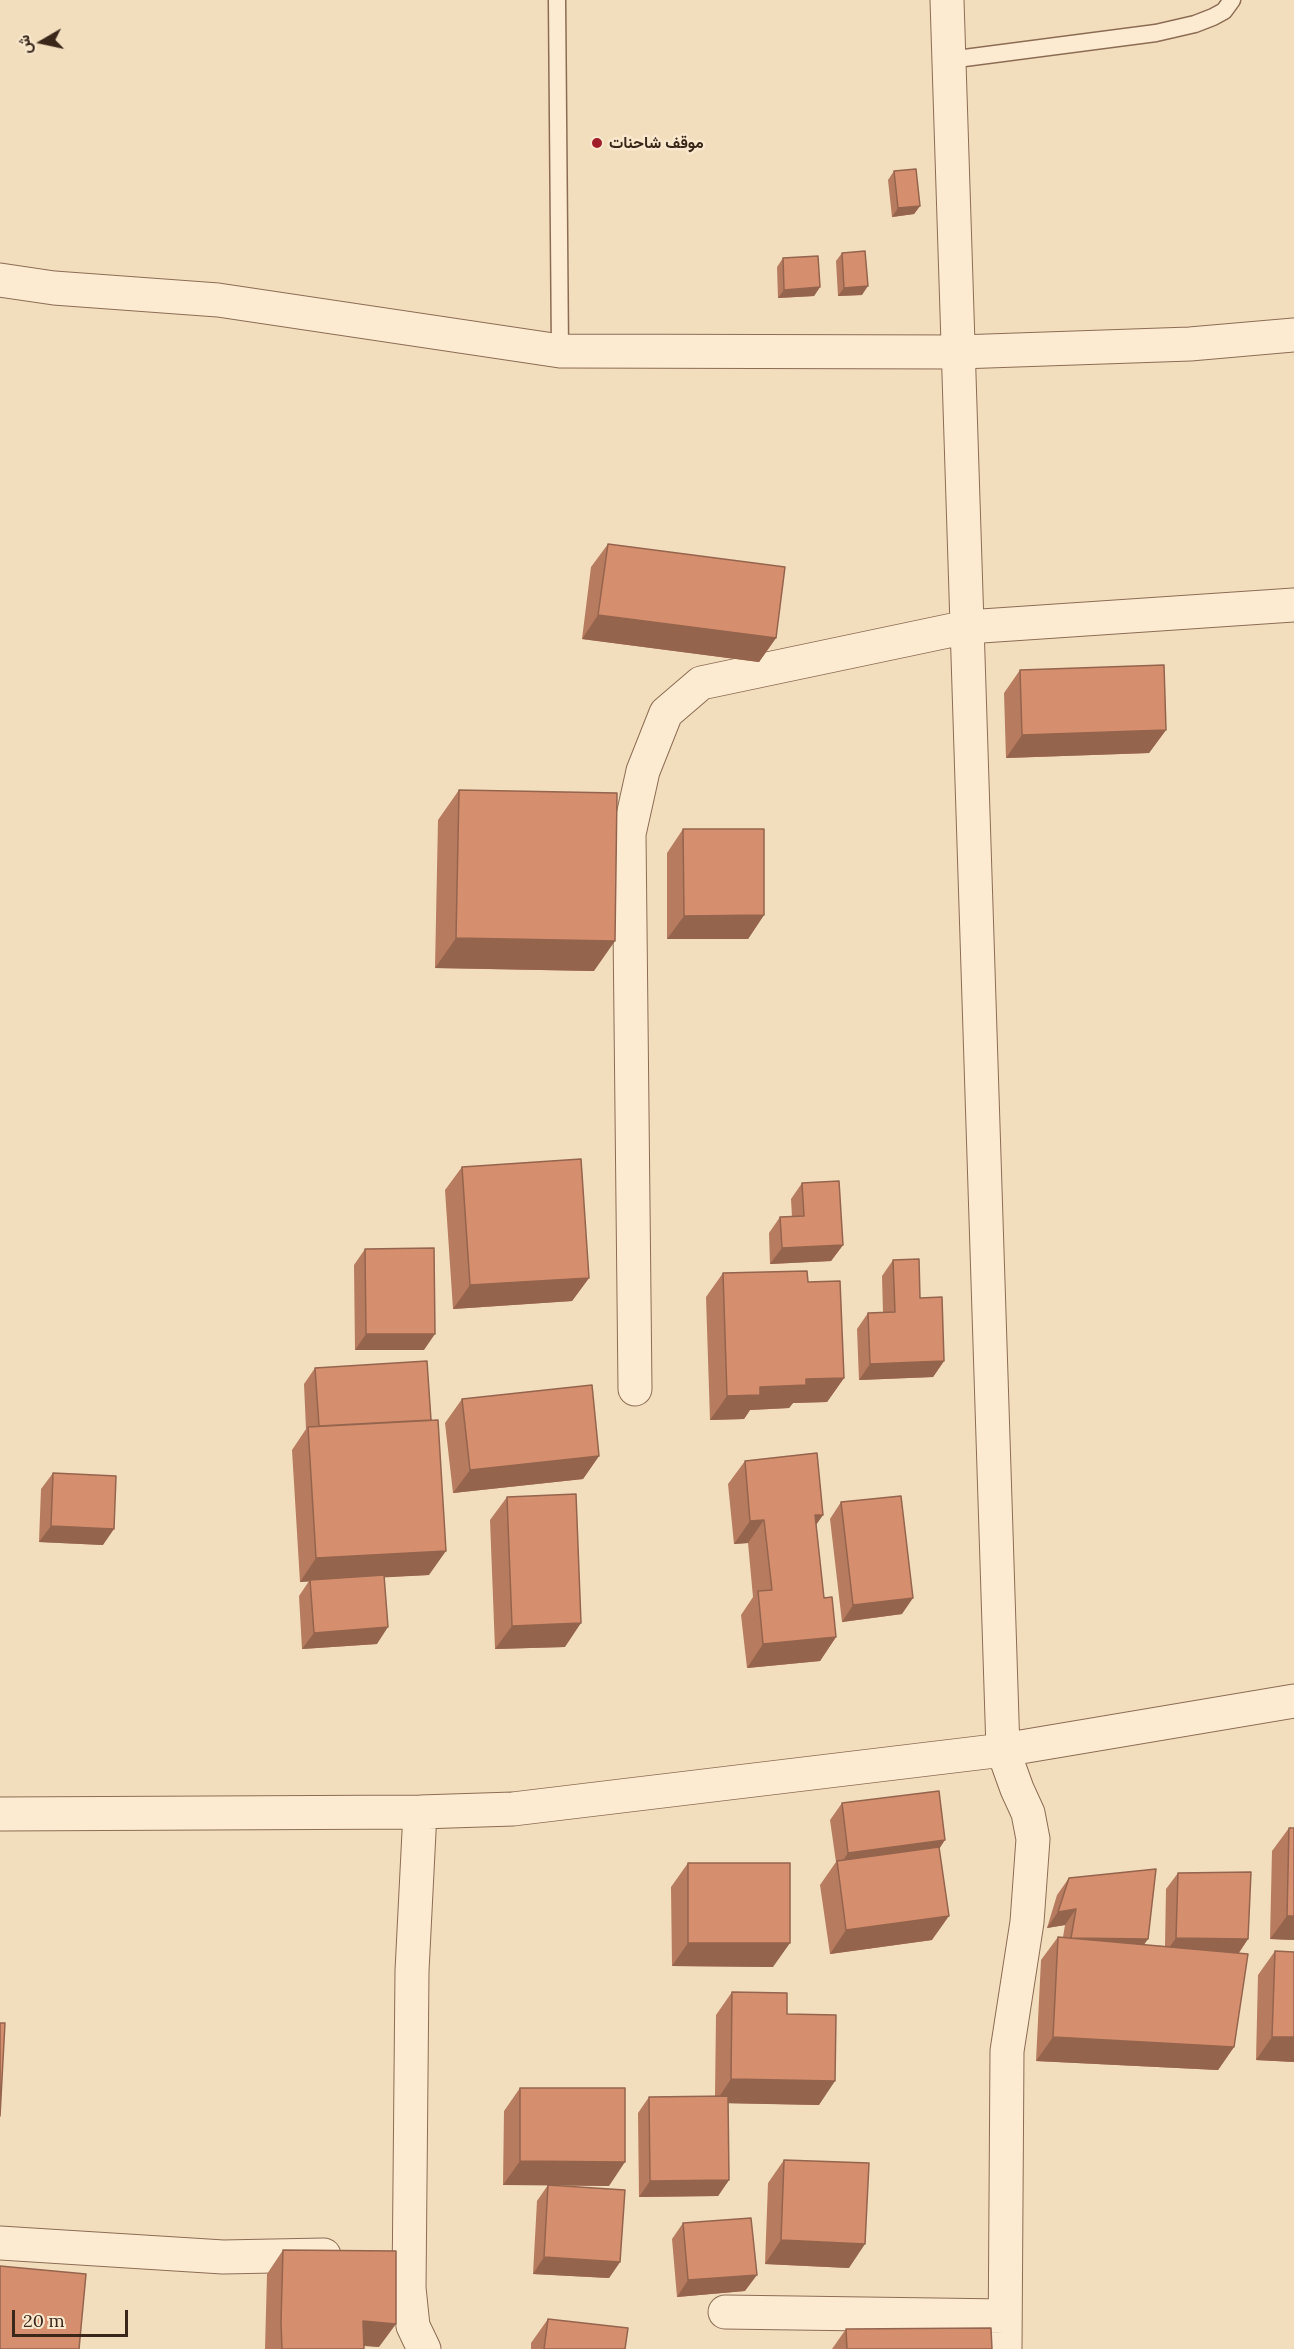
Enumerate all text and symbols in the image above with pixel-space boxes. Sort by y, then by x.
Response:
north arrow [12,12,72,72]
text: ش [13,34,36,56]
place label: موقف شاحنات [609,133,704,153]
marker: موقف شاحنات [590,136,604,150]
scale bar [15,2298,130,2336]
text: 20 m [23,2309,65,2332]

